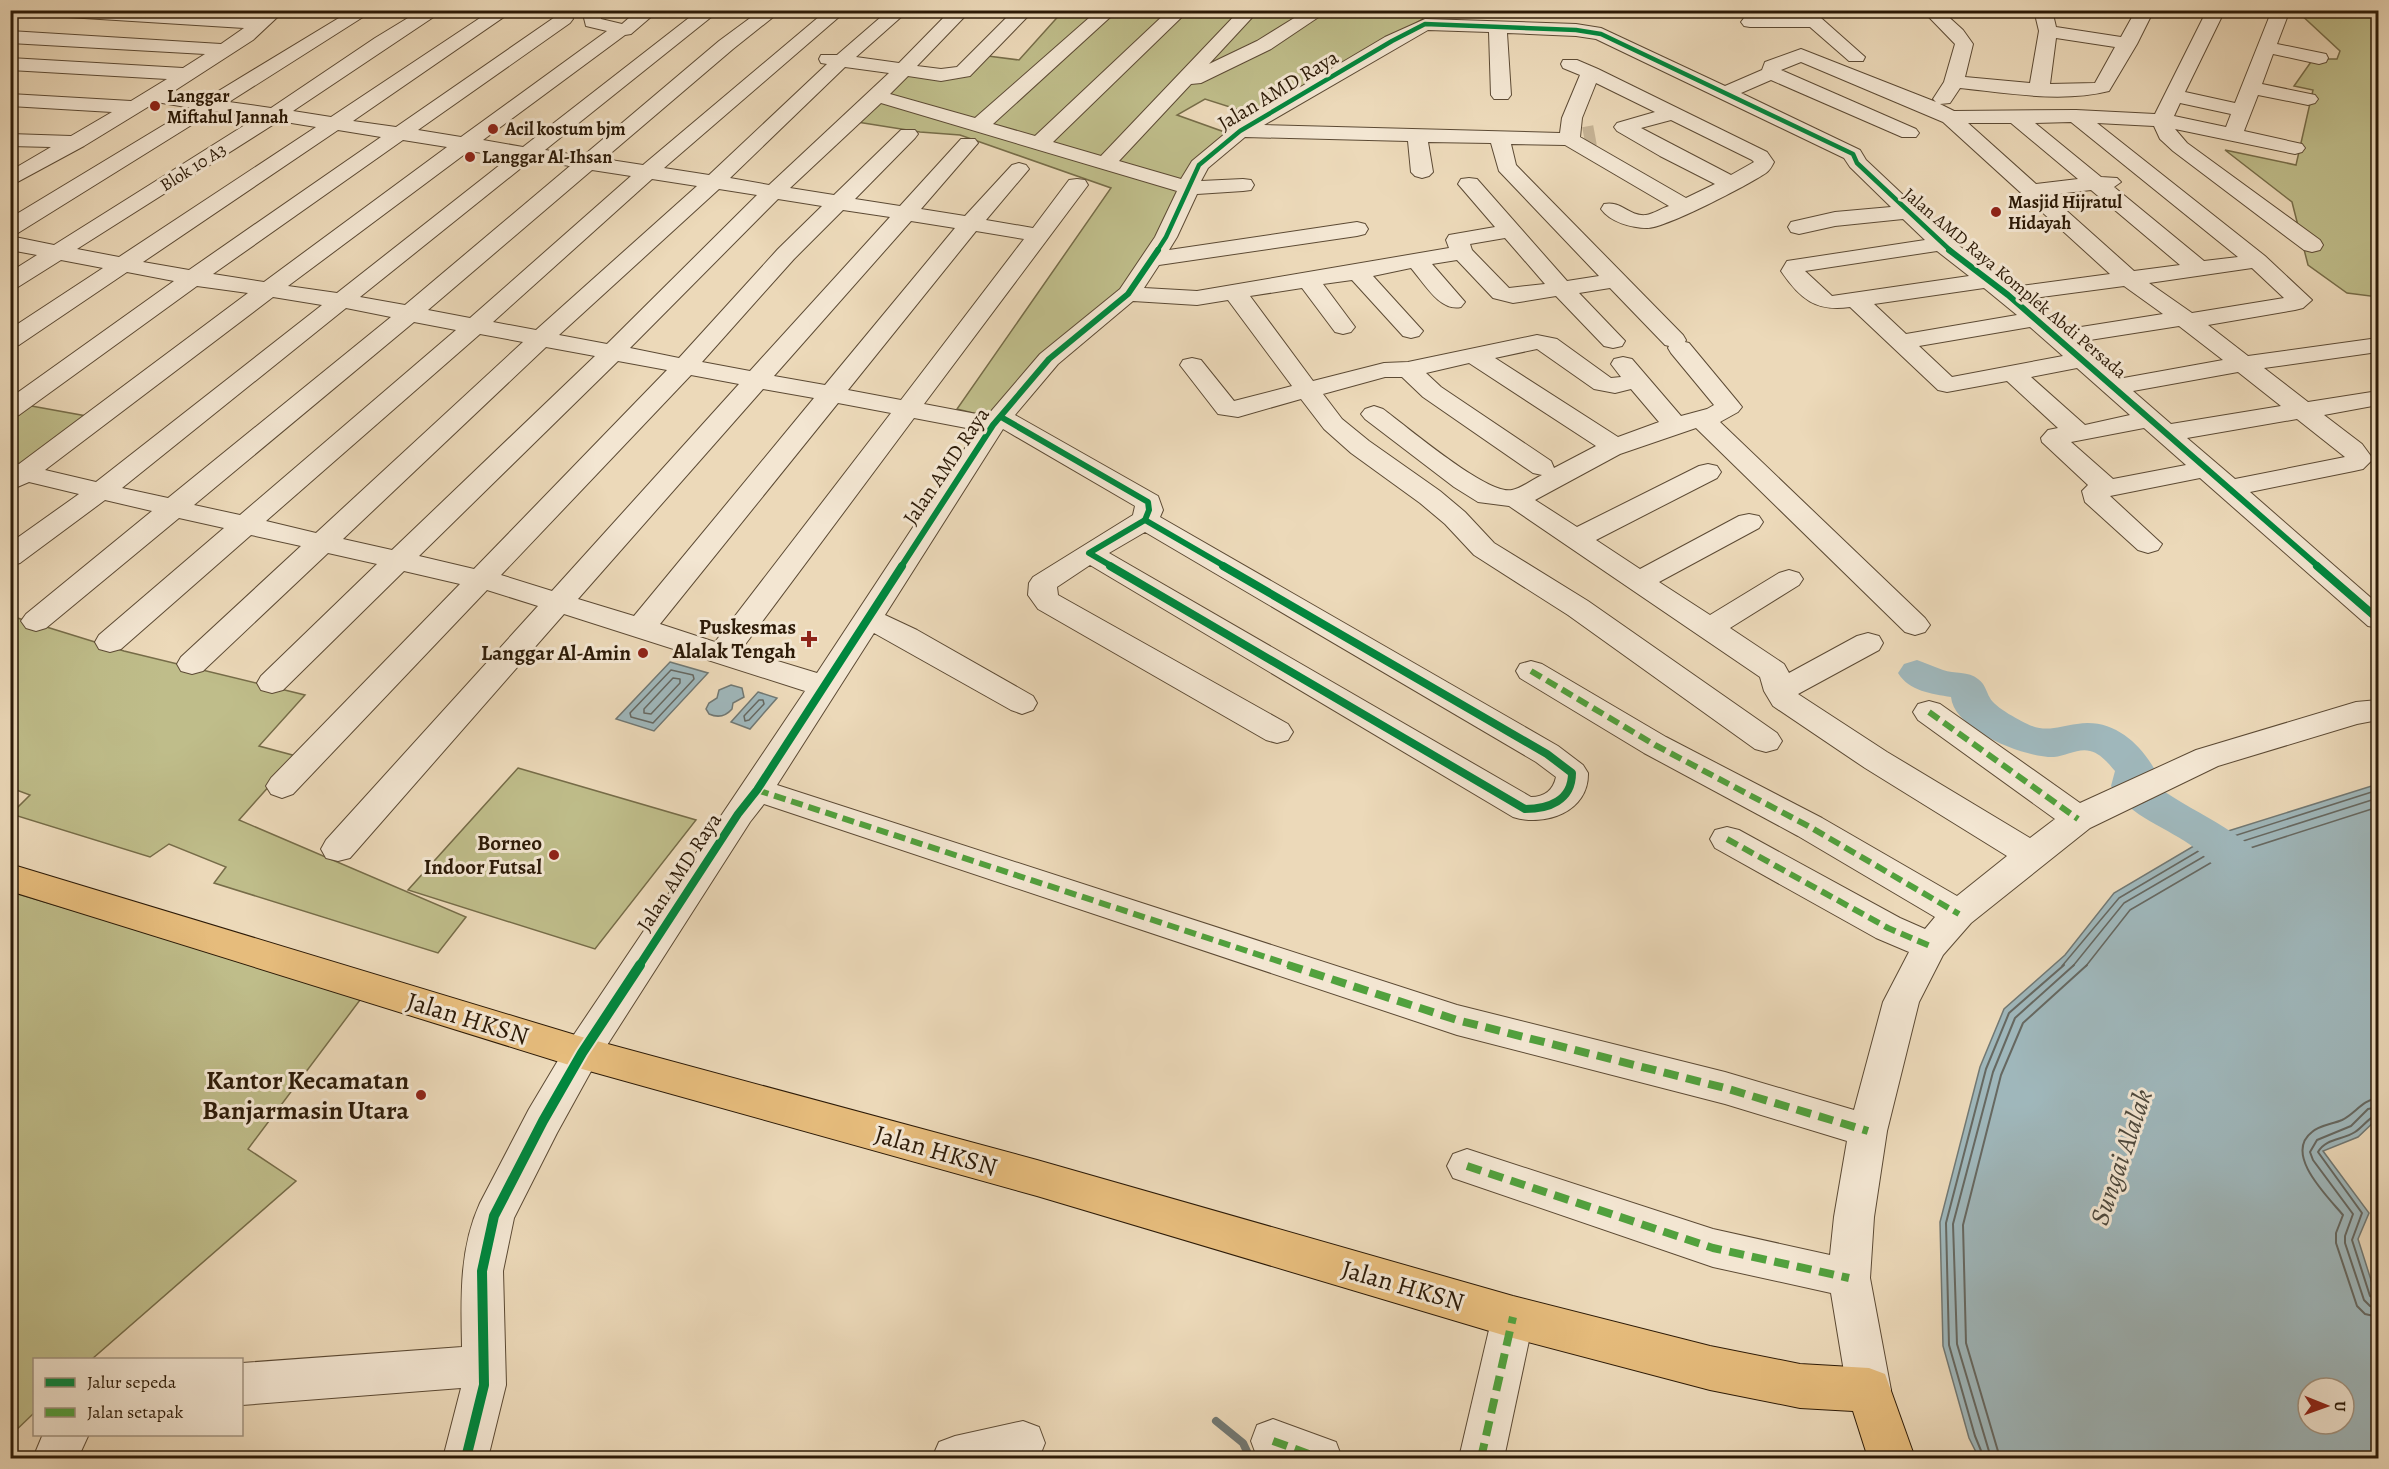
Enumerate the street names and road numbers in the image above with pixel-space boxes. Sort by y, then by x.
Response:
street label: Jalan AMD Raya [1212,43,1344,137]
street label: Blok 10 A3 [155,137,231,197]
street label: Jalan AMD Raya Komplek Abdi Persada [1898,182,2132,384]
street label: Jalan AMD Raya [896,402,996,530]
street label: Jalan AMD Raya [630,807,728,937]
street label: Jalan HKSN [402,983,533,1054]
street label: Jalan HKSN [870,1116,1001,1185]
street label: Jalan HKSN [1337,1251,1468,1320]

